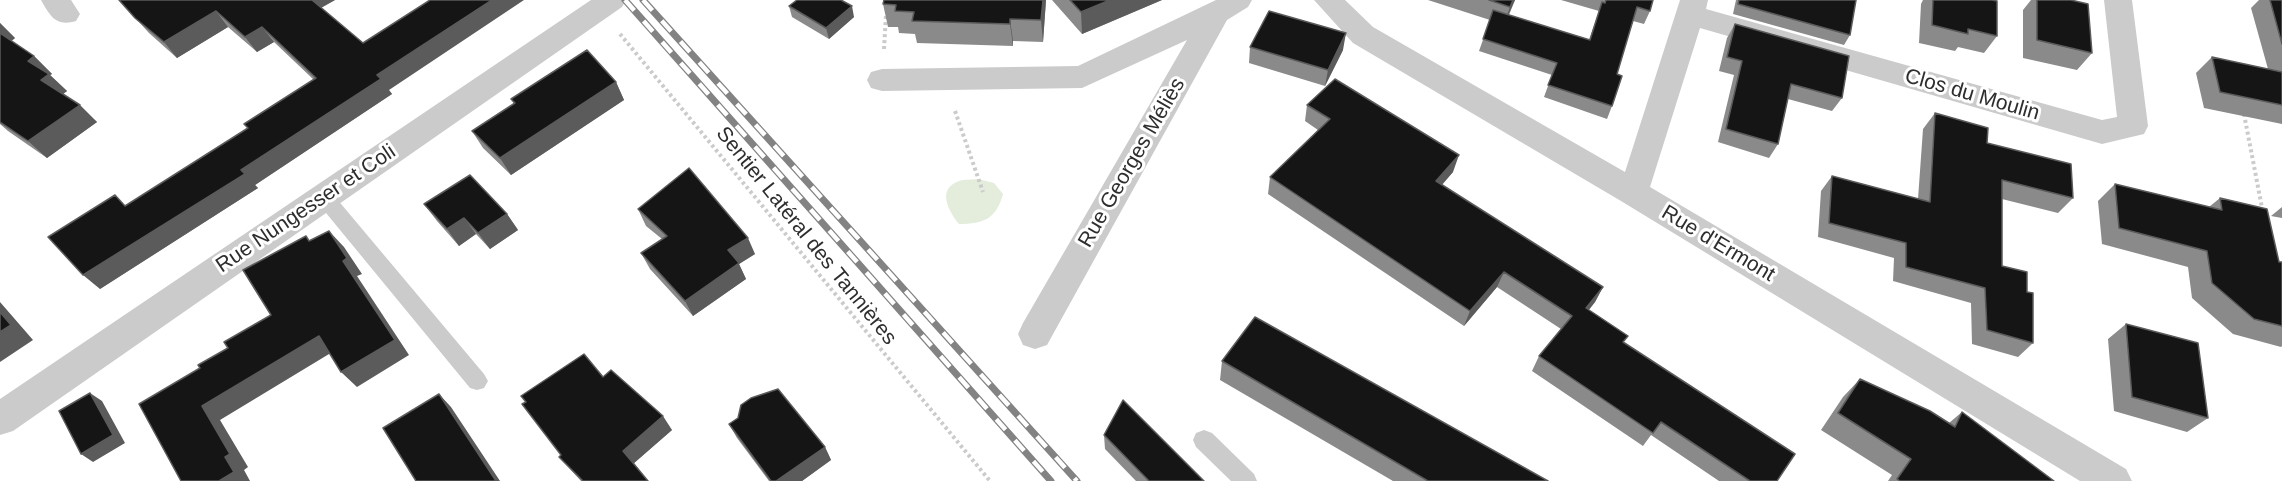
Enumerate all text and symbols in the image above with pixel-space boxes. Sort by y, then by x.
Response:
street label: Clos du Moulin [1902,64,2042,126]
street label: Rue Georges Méliès [1073,74,1191,252]
street label: Sentier Latéral des Tannières [710,122,902,350]
street label: Rue Nungesser et Coli [211,139,401,279]
street label: Rue d'Ermont [1657,200,1779,288]

